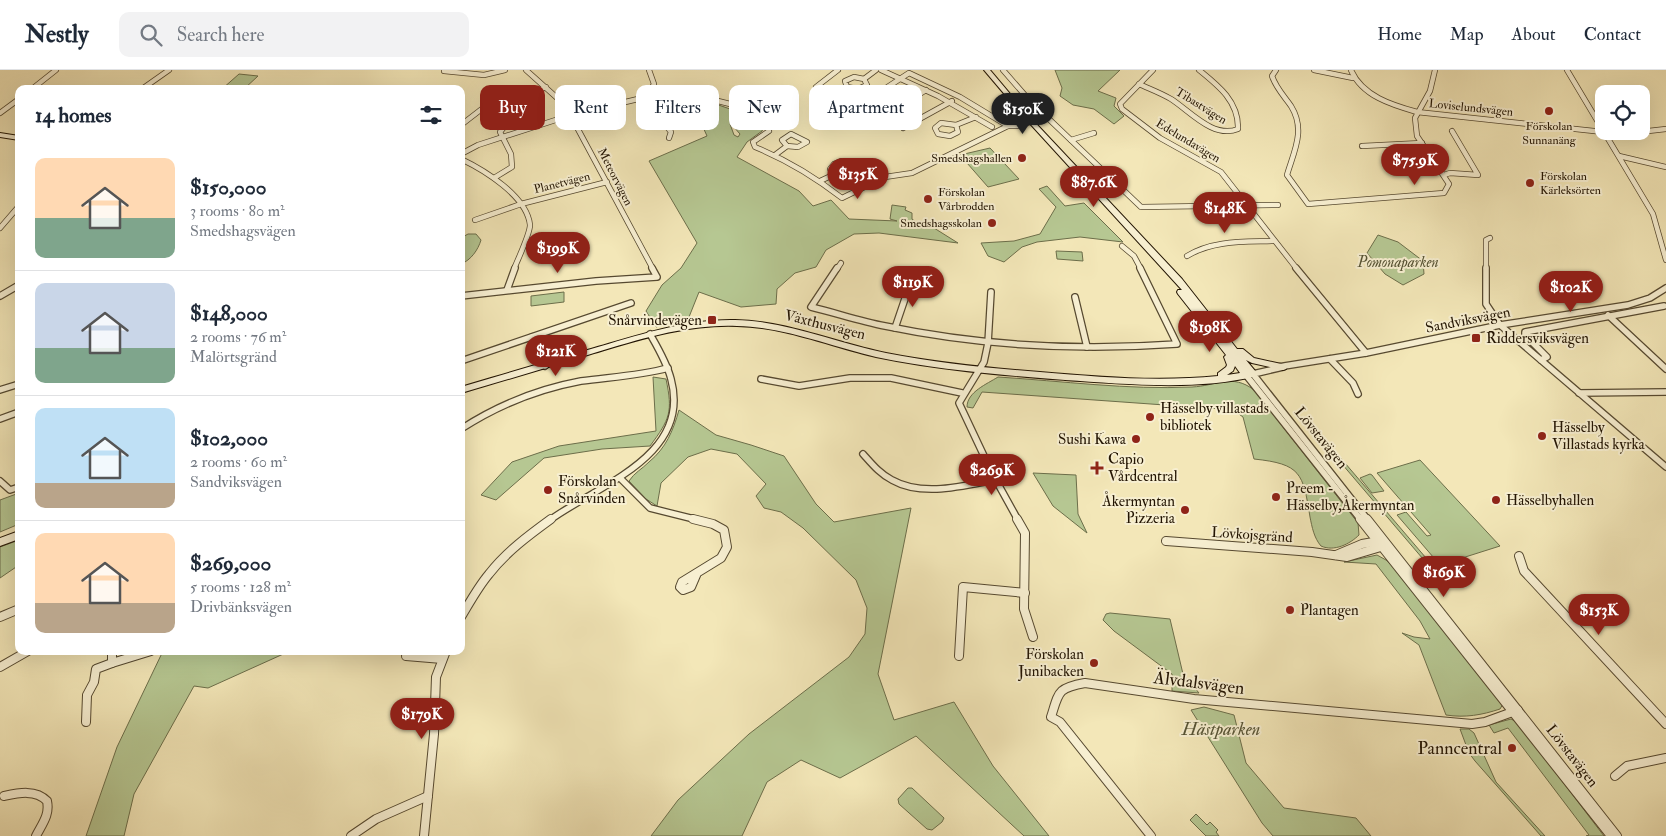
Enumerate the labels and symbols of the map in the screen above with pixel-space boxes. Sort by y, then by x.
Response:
street label: Tibastvägen [1172,84,1230,128]
pin: $150K [988,92,1058,135]
street label: Loviselundsvägen [1428,96,1514,120]
marker: Förskolan Sunnanäng [1543,105,1555,117]
street label: Edelundavägen [1153,116,1223,166]
place label: Förskolan Sunnanäng [1522,119,1577,148]
pin: $75.9K [1374,144,1456,186]
street label: Meteorvägen [594,146,636,208]
place label: Smedshagshallen [931,151,1012,166]
marker: Smedshagshallen [1016,152,1028,164]
pin: $135K [823,158,893,200]
pin: $87.6K [1053,166,1135,208]
street label: Planetvägen [532,169,592,197]
place label: Förskolan Kärleksörten [1540,169,1601,198]
marker: Förskolan Kärleksörten [1524,177,1536,189]
place label: Förskolan Vårbrodden [938,185,995,214]
pin: $148K [1190,191,1260,234]
marker: Förskolan Vårbrodden [922,193,934,205]
place label: Smedshagsskolan [900,216,982,231]
marker: Smedshagsskolan [986,217,998,229]
pin: $199K [523,232,593,274]
park label: Pomonaparken [1356,253,1439,272]
pin: $119K [878,266,948,308]
pin: $102K [1536,270,1606,313]
street label: Sandviksvägen [1424,302,1512,338]
street label: Växthusvägen [783,306,868,344]
pin: $198K [1175,310,1245,353]
place label: Snårvindevägen [608,311,702,330]
marker: Snårvindevägen [706,314,718,326]
place label: Riddersviksvägen [1486,329,1589,348]
marker: Riddersviksvägen [1470,332,1482,344]
pin: $121K [521,334,591,377]
place label: Hässelby villastads bibliotek [1160,399,1269,435]
street label: Lövstavägen [1290,403,1352,473]
marker: Hässelby villastads bibliotek [1144,411,1156,423]
place label: Hässelby Villastads kyrka [1552,418,1646,454]
place label: Sushi Kawa [1058,430,1127,449]
marker: Hässelby Villastads kyrka [1536,430,1548,442]
marker: Sushi Kawa [1130,433,1142,445]
place label: Capio Vårdcentral [1108,450,1178,486]
pin: $269K [957,454,1027,496]
marker: Capio Vårdcentral [1090,461,1104,475]
place label: Förskolan Snårvinden [558,472,626,508]
place label: Preem - Hässelby,Åkermyntan [1286,479,1415,515]
marker: Förskolan Snårvinden [542,484,554,496]
place label: Åkermyntan Pizzeria [1101,491,1176,528]
marker: Preem - Hässelby,Åkermyntan [1270,491,1282,503]
place label: Hässelbyhallen [1506,491,1595,510]
marker: Hässelbyhallen [1490,494,1502,506]
marker: Åkermyntan Pizzeria [1179,504,1191,516]
street label: Lövkojsgränd [1211,523,1294,547]
pin: $169K [1409,556,1479,598]
pin: $153K [1564,594,1634,636]
place label: Plantagen [1300,601,1359,620]
marker: Plantagen [1284,604,1296,616]
place label: Förskolan Junibacken [1017,645,1084,682]
marker: Förskolan Junibacken [1088,657,1100,669]
street label: Älvdalsvägen [1151,666,1246,700]
pin: $179K [387,698,457,740]
park label: Hästparken [1181,718,1260,741]
street label: Lövstavägen [1542,721,1603,791]
place label: Panncentral [1417,737,1502,760]
marker: Panncentral [1506,742,1518,754]

